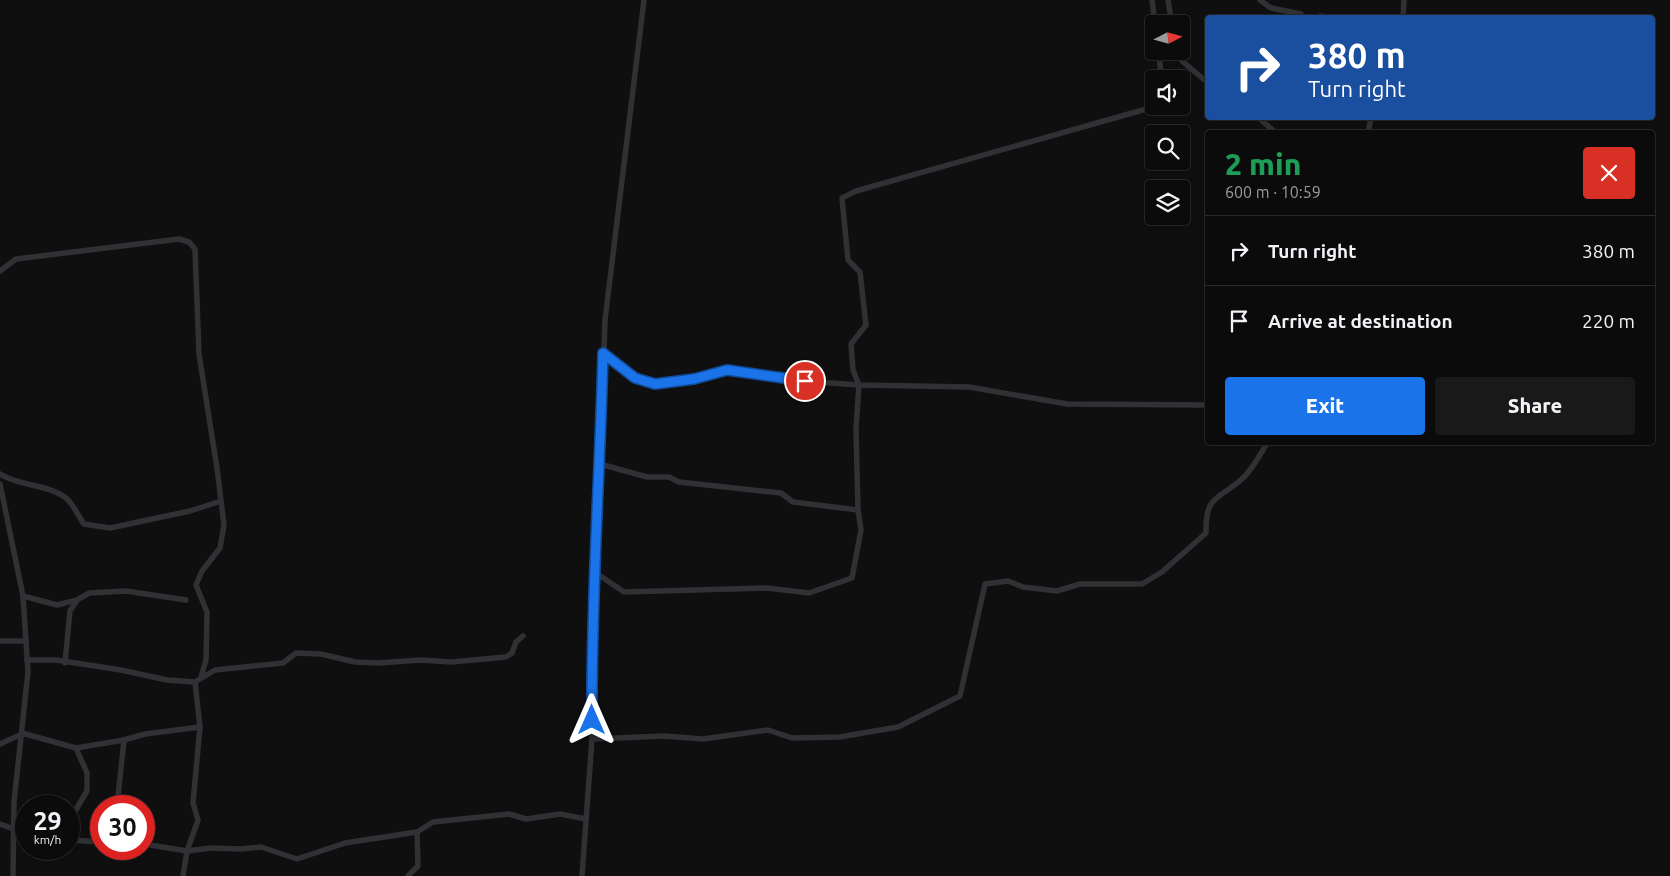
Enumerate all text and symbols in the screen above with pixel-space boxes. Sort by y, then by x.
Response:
north arrow [1145,15,1190,60]
map controls [1145,15,1190,225]
icon: right [1225,35,1290,100]
text: 380 m [1308,35,1406,75]
button: sound [1145,70,1190,115]
text: Turn right [1308,76,1406,101]
button: search [1145,125,1190,170]
text: 2 min [1225,147,1301,181]
button: close [1583,147,1635,199]
button: layers [1145,180,1190,225]
text: 600 m · 10:59 [1225,183,1321,201]
icon: right [1225,237,1253,265]
text: Turn right [1268,240,1356,262]
text: 380 m [1582,240,1635,262]
icon: arrive [1225,307,1253,335]
text: Arrive at destination [1268,310,1453,332]
text: 220 m [1582,310,1635,332]
pin [784,360,826,402]
icon: arrive [791,367,819,395]
button: Exit [1225,377,1425,435]
button: Share [1435,377,1635,435]
position arrow [565,693,617,745]
speed limit sign: 30 [90,795,155,860]
text: 29 [33,807,62,835]
text: km/h [34,833,61,846]

